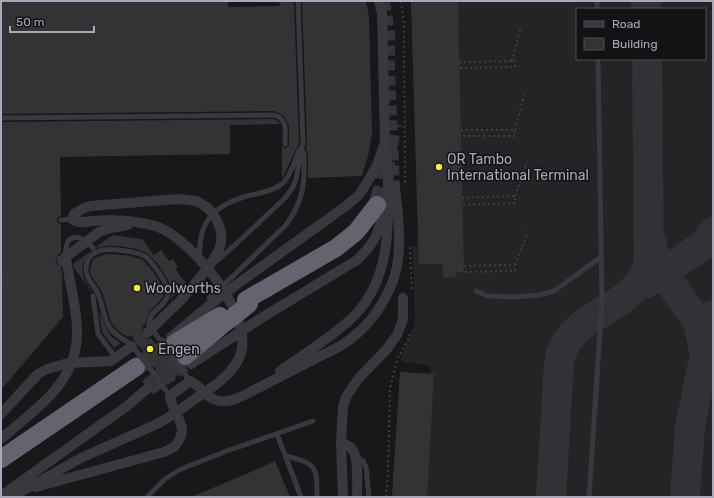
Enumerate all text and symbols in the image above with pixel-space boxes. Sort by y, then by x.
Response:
scale bar [10,8,94,34]
legend [576,8,706,60]
text: 50 m [16,15,44,29]
text: Road [612,17,640,31]
text: Building [612,37,658,51]
place label: OR Tambo International Terminal [447,151,589,184]
marker: OR Tambo International Terminal [434,162,444,172]
place label: Woolworths [145,280,221,297]
marker: Woolworths [132,283,142,293]
place label: Engen [158,341,200,358]
marker: Engen [145,344,155,354]

